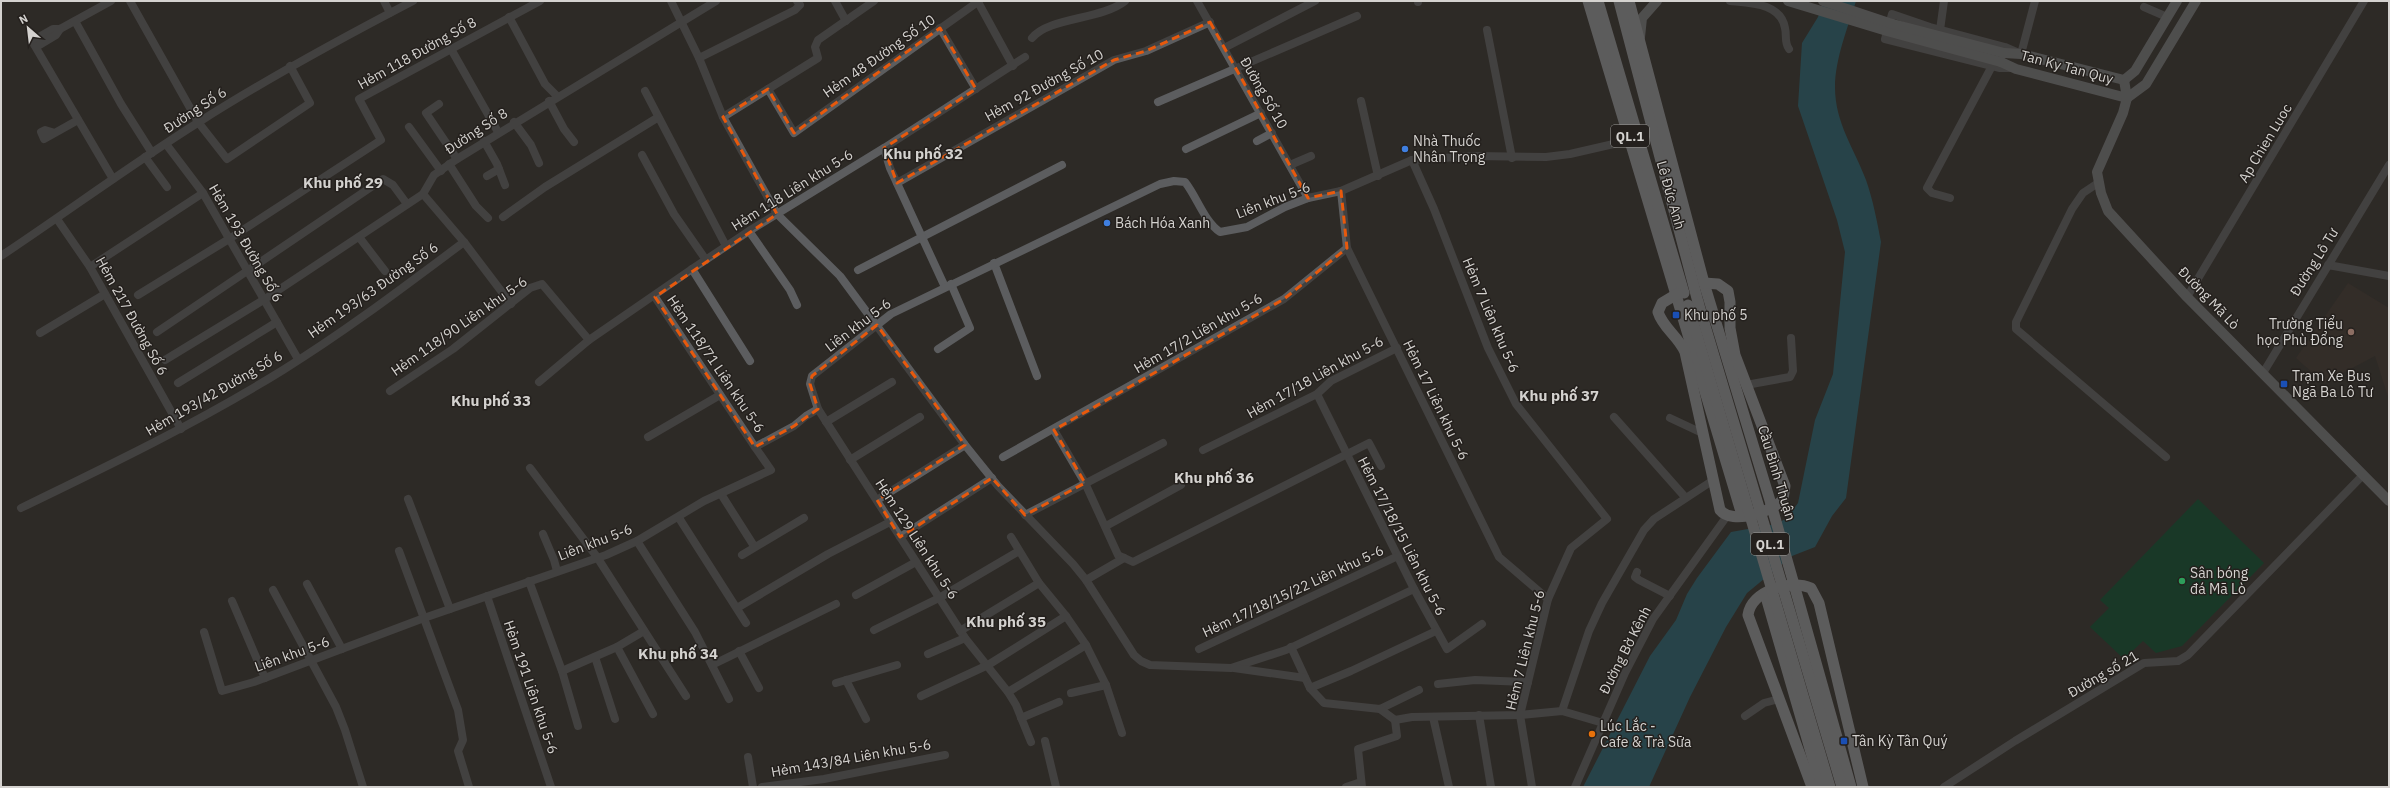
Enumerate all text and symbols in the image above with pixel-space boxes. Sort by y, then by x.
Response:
north arrow [8,8,48,48]
street label: Hẻm 48 Đường Số 10 [819,10,939,102]
text: N [17,11,30,27]
street label: Hẻm 118 Đường Số 8 [354,13,480,93]
street label: Hẻm 92 Đường Số 10 [981,45,1107,125]
street label: Tan Ky Tan Quy [2019,46,2115,88]
street label: Đường Số 10 [1236,54,1292,132]
street label: Đường Số 6 [160,83,230,137]
street label: Ap Chien Luoc [2234,100,2296,186]
street label: Đường Số 8 [441,104,511,158]
road number: QL.1 [1611,125,1649,147]
place label: Nhà Thuốc Nhân Trọng [1413,132,1486,166]
district label: Khu phố 32 [883,144,963,163]
marker: Nhà Thuốc Nhân Trọng [1400,144,1410,154]
street label: Hẻm 118 Liên khu 5-6 [728,145,856,235]
street label: Lê Đức Anh [1653,159,1689,231]
district label: Khu phố 29 [303,173,383,192]
street label: Liên khu 5-6 [1233,178,1313,222]
street label: Hẻm 193 Đường Số 6 [205,181,287,305]
place label: Bách Hóa Xanh [1115,214,1210,232]
marker: Bách Hóa Xanh [1102,218,1112,228]
street label: Đường Lô Tư [2286,224,2342,299]
street label: Hẻm 193/63 Đường Số 6 [304,238,442,342]
street label: Hẻm 217 Đường Số 6 [92,253,172,379]
street label: Hẻm 7 Liên khu 5-6 [1459,255,1523,375]
street label: Đường Mã Lò [2174,263,2244,333]
street label: Hẻm 118/90 Liên khu 5-6 [387,272,531,380]
street label: Hẻm 17/2 Liên khu 5-6 [1131,289,1265,377]
street label: Hẻm 118/71 Liên khu 5-6 [663,292,769,436]
street label: Liên khu 5-6 [821,294,895,356]
place label: Khu phố 5 [1684,306,1748,324]
marker: Khu phố 5 [1671,310,1681,320]
place label: Trường Tiểu học Phù Đổng [2257,315,2344,349]
marker: Trường Tiểu học Phù Đổng [2346,327,2356,337]
street label: Hẻm 17/18 Liên khu 5-6 [1243,332,1387,422]
street label: Hẻm 17 Liên khu 5-6 [1399,337,1473,463]
street label: Hẻm 193/42 Đường Số 6 [142,346,286,440]
place label: Trạm Xe Bus Ngã Ba Lô Tư [2292,367,2373,401]
marker: Trạm Xe Bus Ngã Ba Lô Tư [2279,379,2289,389]
district label: Khu phố 37 [1519,386,1599,405]
district label: Khu phố 33 [451,391,531,410]
street label: Cầu Bình Thuận [1754,423,1800,523]
street label: Hẻm 17/18/15 Liên khu 5-6 [1354,454,1450,618]
district label: Khu phố 36 [1174,468,1254,487]
street label: Hẻm 129 Liên khu 5-6 [871,475,963,603]
street label: Liên khu 5-6 [555,520,635,564]
road number: QL.1 [1751,533,1789,555]
street label: Hẻm 17/18/15/22 Liên khu 5-6 [1199,541,1387,641]
place label: Sân bóng đá Mã Lò [2190,564,2249,598]
marker: Sân bóng đá Mã Lò [2177,576,2187,586]
street label: Hẻm 7 Liên khu 5-6 [1501,588,1549,712]
street label: Đường Bờ Kênh [1595,603,1655,697]
district label: Khu phố 35 [966,612,1046,631]
street label: Hẻm 191 Liên khu 5-6 [500,618,562,756]
street label: Liên khu 5-6 [252,632,332,676]
district label: Khu phố 34 [638,644,718,663]
street label: Đường số 21 [2064,647,2142,701]
place label: Lúc Lắc - Cafe & Trà Sữa [1600,717,1692,751]
marker: Lúc Lắc - Cafe & Trà Sữa [1587,729,1597,739]
place label: Tân Kỳ Tân Quý [1852,732,1947,750]
street label: Hẻm 143/84 Liên khu 5-6 [770,735,932,781]
marker: Tân Kỳ Tân Quý [1839,736,1849,746]

